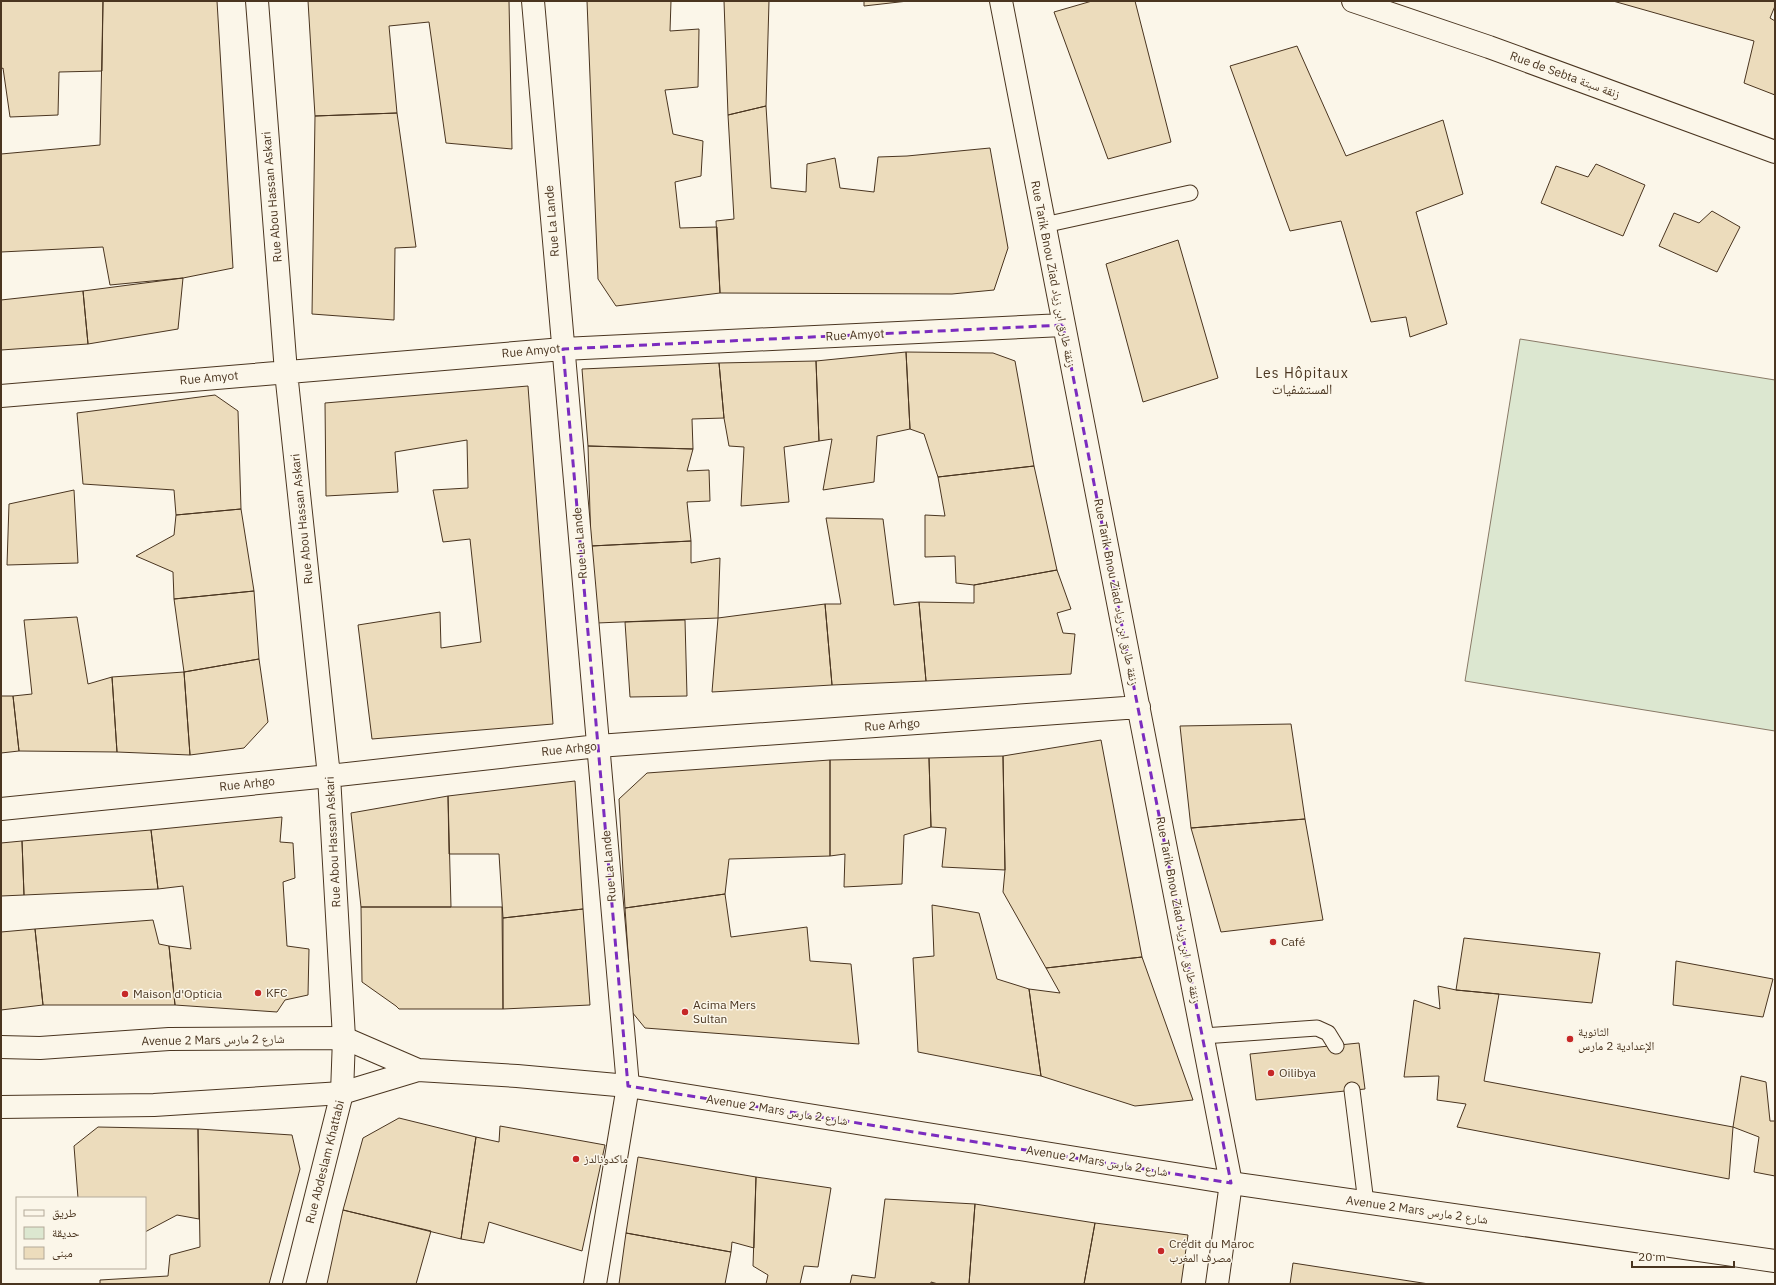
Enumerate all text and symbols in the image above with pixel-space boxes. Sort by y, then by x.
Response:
street label: Rue de Sebta زنقة سبتة [1508,48,1623,102]
street label: Rue Abou Hassan Askari [258,131,285,263]
street label: Rue Tarik Bnou Ziad زنقة طارق ابن زياد [1028,179,1079,369]
street label: Rue La Lande [541,184,562,258]
street label: Rue Amyot [825,325,885,344]
street label: Rue Amyot [501,340,561,361]
district label: Les Hôpitaux المستشفيات [1255,364,1349,398]
street label: Rue Amyot [179,367,239,388]
street label: Rue Abou Hassan Askari [287,453,316,585]
street label: Rue Tarik Bnou Ziad زنقة طارق ابن زياد [1091,497,1142,687]
street label: Rue La Lande [569,506,590,580]
street label: Rue Arhgo [864,715,921,734]
street label: Rue Arhgo [540,738,598,759]
street label: Rue Arhgo [218,773,276,794]
street label: Rue Abou Hassan Askari [322,776,343,908]
street label: Rue Tarik Bnou Ziad زنقة طارق ابن زياد [1153,815,1204,1005]
street label: Rue La Lande [598,829,619,903]
place label: Café [1281,934,1306,949]
marker: Café [1268,937,1278,947]
place label: KFC [266,985,288,1000]
place label: Maison d'Opticia [133,986,223,1001]
marker: KFC [253,988,263,998]
marker: Maison d'Opticia [120,989,130,999]
place label: Acima Mers Sultan [693,997,756,1026]
marker: Acima Mers Sultan [680,1007,690,1017]
place label: الثانوية الإعدادية 2 مارس [1578,1024,1655,1053]
street label: Avenue 2 Mars شارع 2 مارس [141,1031,285,1049]
marker: الثانوية الإعدادية 2 مارس [1565,1034,1575,1044]
place label: Oilibya [1279,1065,1316,1080]
marker: Oilibya [1266,1068,1276,1078]
street label: Avenue 2 Mars شارع 2 مارس [705,1091,849,1129]
street label: Rue Abdeslam Khattabi [302,1099,347,1225]
street label: Avenue 2 Mars شارع 2 مارس [1025,1142,1169,1180]
place label: ماكدونالدز [583,1151,628,1166]
marker: ماكدونالدز [571,1154,581,1164]
street label: Avenue 2 Mars شارع 2 مارس [1345,1192,1489,1228]
legend [16,1197,146,1269]
text: طريق [52,1205,77,1220]
text: حديقة [52,1225,80,1240]
place label: Crédit du Maroc مصرف المغرب [1169,1236,1254,1265]
scale bar [1632,1243,1734,1269]
text: مبنى [52,1245,73,1260]
marker: Crédit du Maroc مصرف المغرب [1156,1246,1166,1256]
text: 20 m [1638,1249,1666,1264]

